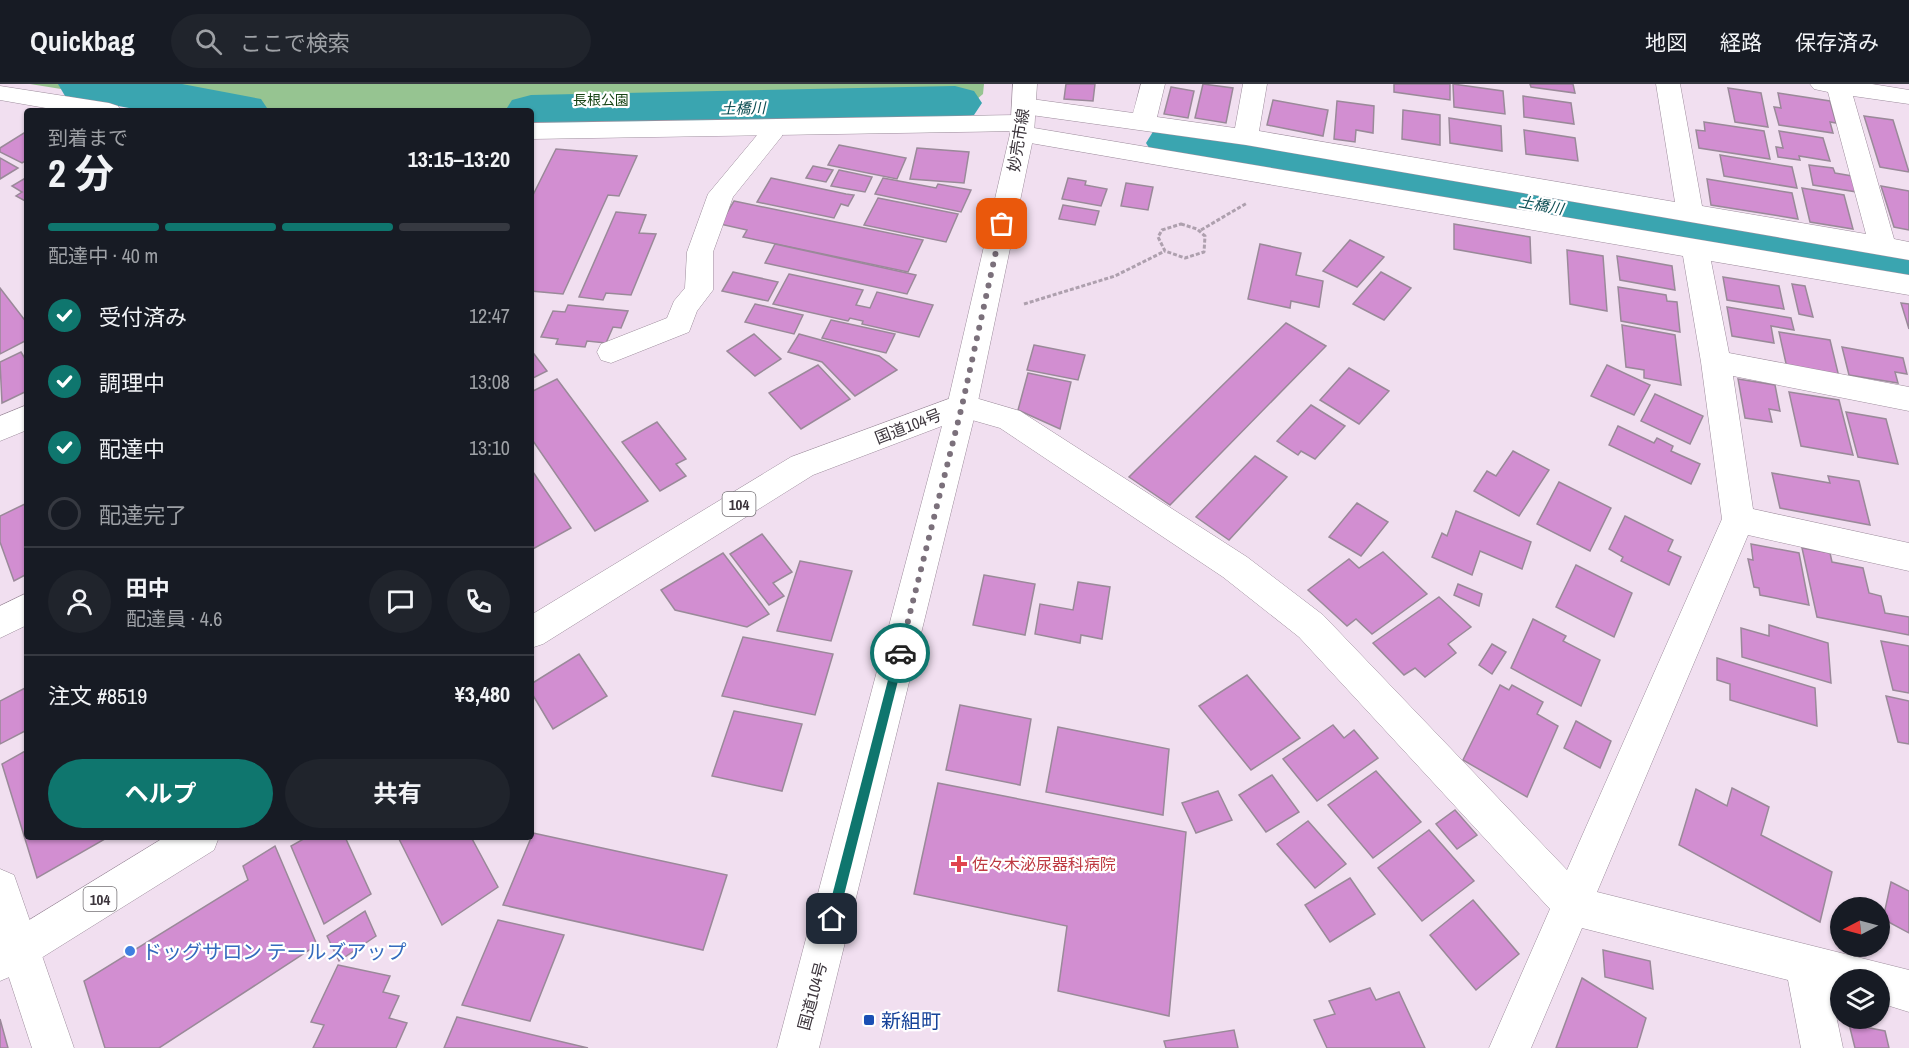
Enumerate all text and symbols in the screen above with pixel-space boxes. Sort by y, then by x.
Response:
search box [171,14,591,68]
text: Quickbag [30,22,135,60]
icon: search [192,25,225,58]
text: ここで検索 [240,28,350,58]
text: 地図 [1645,28,1687,57]
text: 経路 [1720,28,1762,57]
text: 保存済み [1795,28,1879,57]
park label: 長根公園 [573,91,629,109]
water label: 土橋川 [720,97,768,119]
street label: 妙売市線 [1002,107,1034,173]
text: 到着まで [48,124,128,151]
text: 13:15–13:20 [408,144,510,174]
text: 2 分 [48,147,114,199]
water label: 土橋川 [1517,191,1567,220]
pin [976,198,1027,249]
icon: bag [985,207,1018,240]
text: 配達中 · 40 m [48,242,158,269]
icon: check [48,299,81,332]
text: 受付済み [99,302,187,332]
text: 12:47 [469,302,510,329]
icon: check [48,365,81,398]
text: 調理中 [99,368,165,398]
text: 13:08 [469,368,510,395]
street label: 国道104号 [871,403,945,449]
icon: check [48,431,81,464]
text: 配達中 [99,434,165,464]
text: 13:10 [469,434,510,461]
road number: 104 [722,492,756,516]
text: 配達完了 [99,500,187,530]
button: person [48,570,111,633]
button: chat [369,570,432,633]
button: phone [447,570,510,633]
text: 田中 [126,573,170,603]
text: 配達員 · 4.6 [126,605,222,632]
courier [870,623,930,683]
icon: car [884,637,917,670]
text: ¥3,480 [455,679,510,709]
text: 注文 #8519 [48,681,147,711]
button: ヘルプ [48,759,273,828]
button: 共有 [285,759,510,828]
place label: 佐々木泌尿器科病院 [972,853,1116,875]
marker: 佐々木泌尿器科病院 [950,855,968,873]
road number: 104 [84,887,116,911]
pin [806,893,857,944]
north arrow [1830,897,1890,957]
map controls [1830,897,1890,1029]
icon: home [815,902,848,935]
place label: ドッグサロン テールズアップ [142,938,407,965]
marker: ドッグサロン テールズアップ [123,944,137,958]
street label: 国道104号 [792,959,832,1033]
button: layers [1830,969,1890,1029]
place label: 新組町 [881,1007,941,1034]
marker: 新組町 [862,1013,876,1027]

